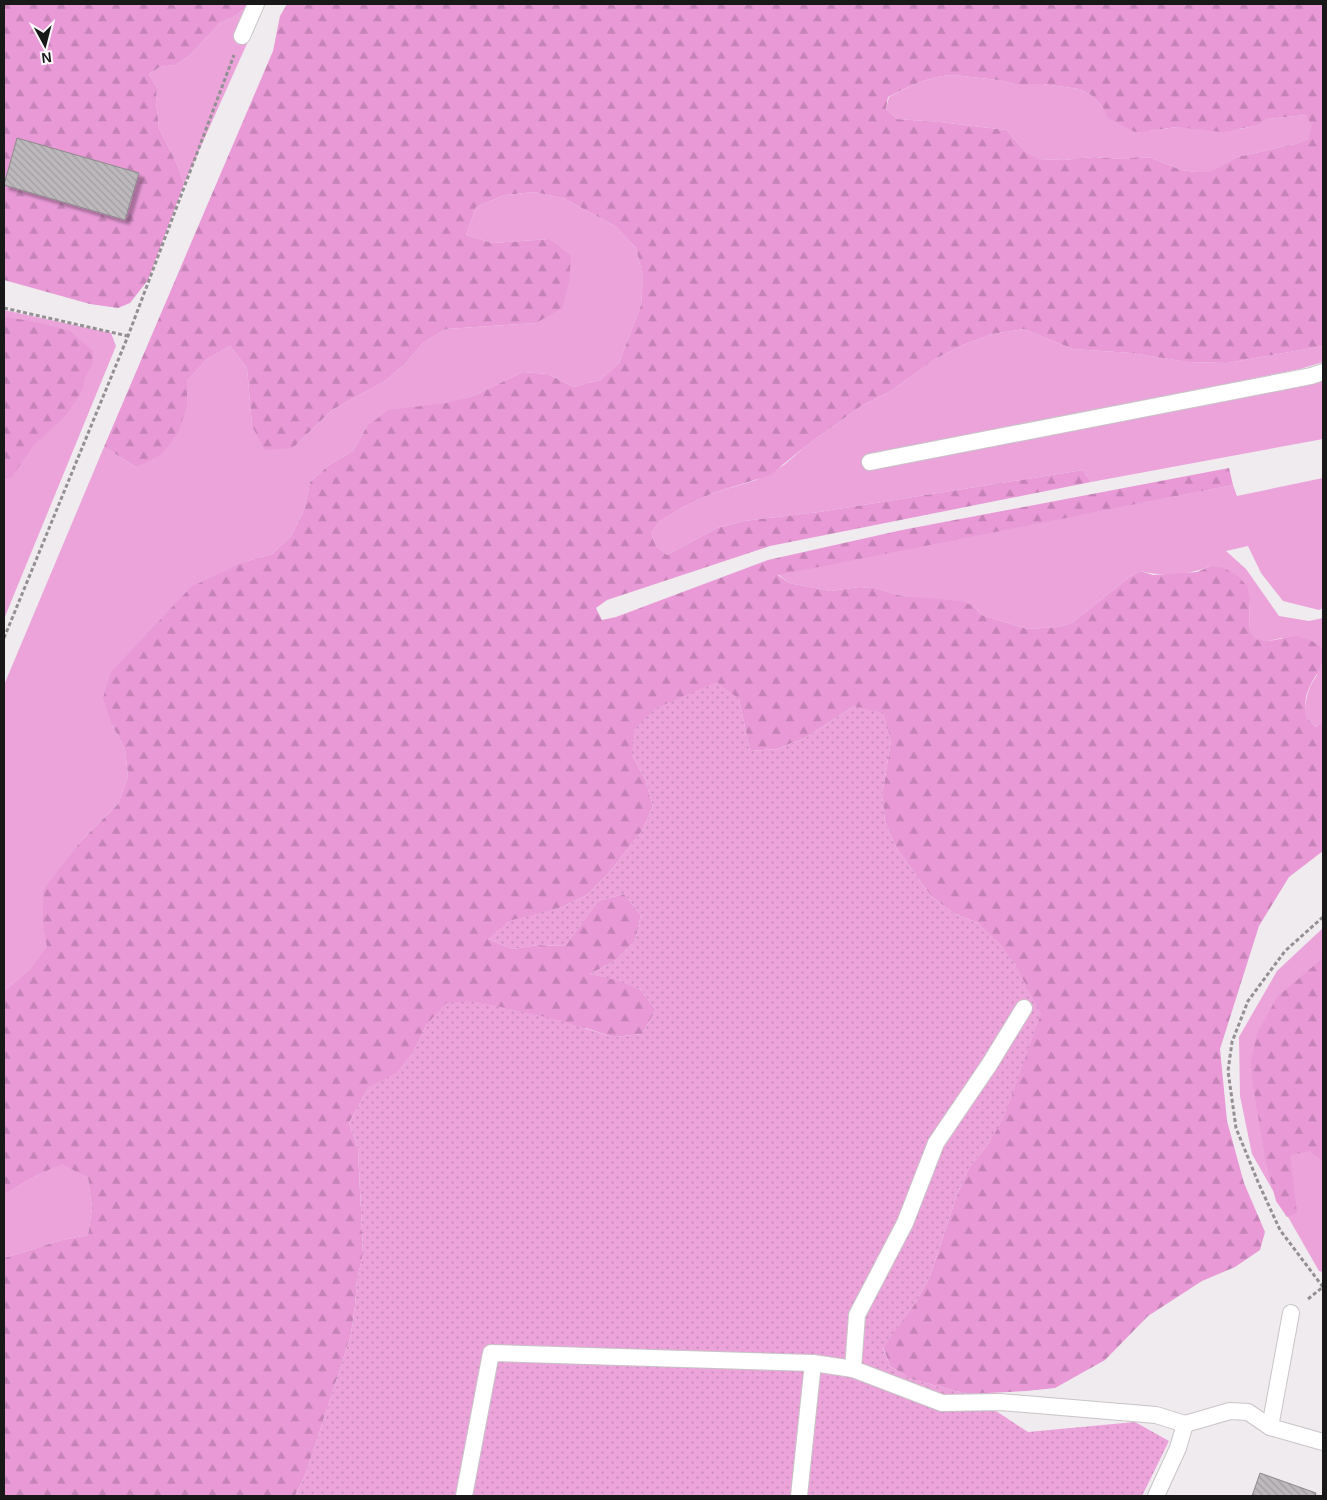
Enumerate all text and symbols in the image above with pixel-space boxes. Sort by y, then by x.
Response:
north arrow [20,20,70,70]
text: N [41,49,53,66]

